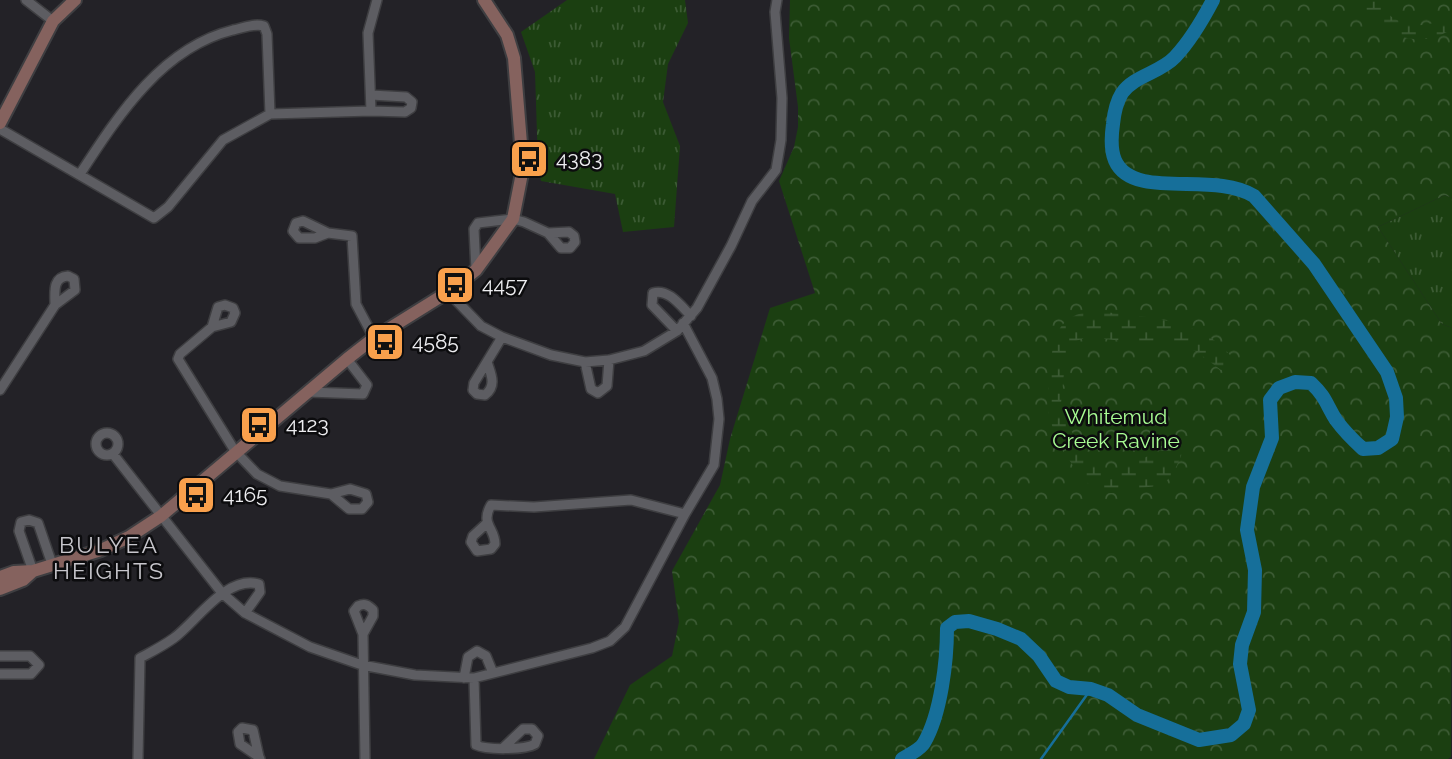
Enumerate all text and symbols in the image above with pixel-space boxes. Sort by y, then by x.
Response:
bus stop icon: 4383 [508,138,550,180]
place label: 4383 [556,146,602,171]
bus stop icon: 4457 [434,264,476,306]
place label: 4457 [482,272,528,297]
bus stop icon: 4585 [364,321,406,363]
place label: 4585 [412,329,459,354]
bus stop icon: 4123 [238,404,280,446]
park label: Whitemud Creek Ravine [1052,404,1180,453]
place label: 4123 [286,412,329,437]
bus stop icon: 4165 [175,474,217,516]
place label: 4165 [223,482,268,507]
district label: BULYEA HEIGHTS [53,531,165,584]

